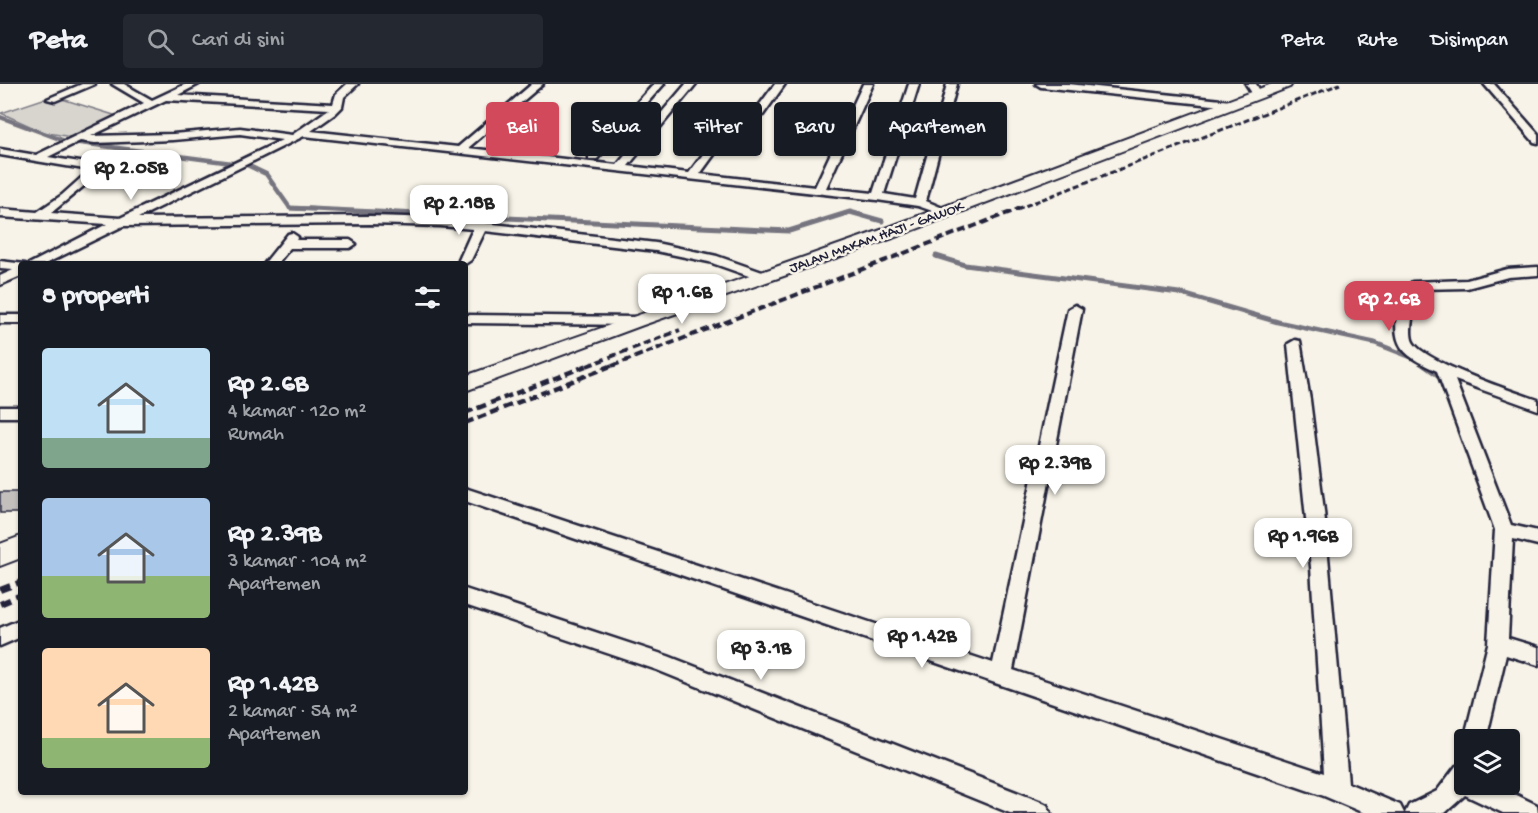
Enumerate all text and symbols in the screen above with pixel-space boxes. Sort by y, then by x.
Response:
search box [123,14,543,68]
text: Peta [30,25,87,58]
icon: search [144,25,177,58]
text: Cari di sini [192,28,285,54]
text: Peta [1282,29,1324,54]
text: Rute [1357,29,1398,54]
text: Disimpan [1431,29,1508,54]
chip: Beli [486,102,559,156]
chip: Sewa [571,102,661,156]
chip: Filter [673,102,762,156]
chip: Baru [774,102,856,156]
chip: Apartemen [868,102,1007,156]
pin: Rp 2.05B [69,150,193,201]
text: Rp 2.05B [94,158,168,181]
pin: Rp 2.18B [397,185,521,236]
text: Rp 2.18B [424,193,494,216]
street label: JALAN MAKAM HAJI - GAWOK [787,197,968,278]
pin: Rp 1.6B [627,274,737,325]
icon: filters [411,281,444,314]
pin: Rp 2.6B [1334,281,1444,332]
text: 8 properti [42,282,150,313]
text: Rp 1.6B [652,282,712,305]
text: Rp 2.6B [1358,289,1420,312]
text: Rp 2.6B [228,370,308,401]
icon: home [90,372,162,444]
text: 4 kamar · 120 m² [228,401,366,424]
text: Rumah [228,424,284,447]
pin: Rp 2.39B [993,445,1117,496]
text: Rp 2.39B [1019,453,1091,476]
pin: Rp 1.96B [1241,518,1365,569]
text: Rp 2.39B [228,520,321,551]
icon: home [90,522,162,594]
text: Rp 1.96B [1268,526,1338,549]
text: 3 kamar · 104 m² [228,551,367,574]
text: Apartemen [228,574,320,597]
pin: Rp 1.42B [860,618,984,669]
text: Rp 1.42B [888,626,956,649]
pin: Rp 3.1B [706,630,816,681]
text: Rp 3.1B [731,638,791,661]
text: Rp 1.42B [228,670,318,701]
icon: home [90,672,162,744]
text: 2 kamar · 54 m² [228,701,358,724]
text: Apartemen [228,724,320,747]
map controls [1454,729,1520,795]
button: layers [1454,729,1520,795]

